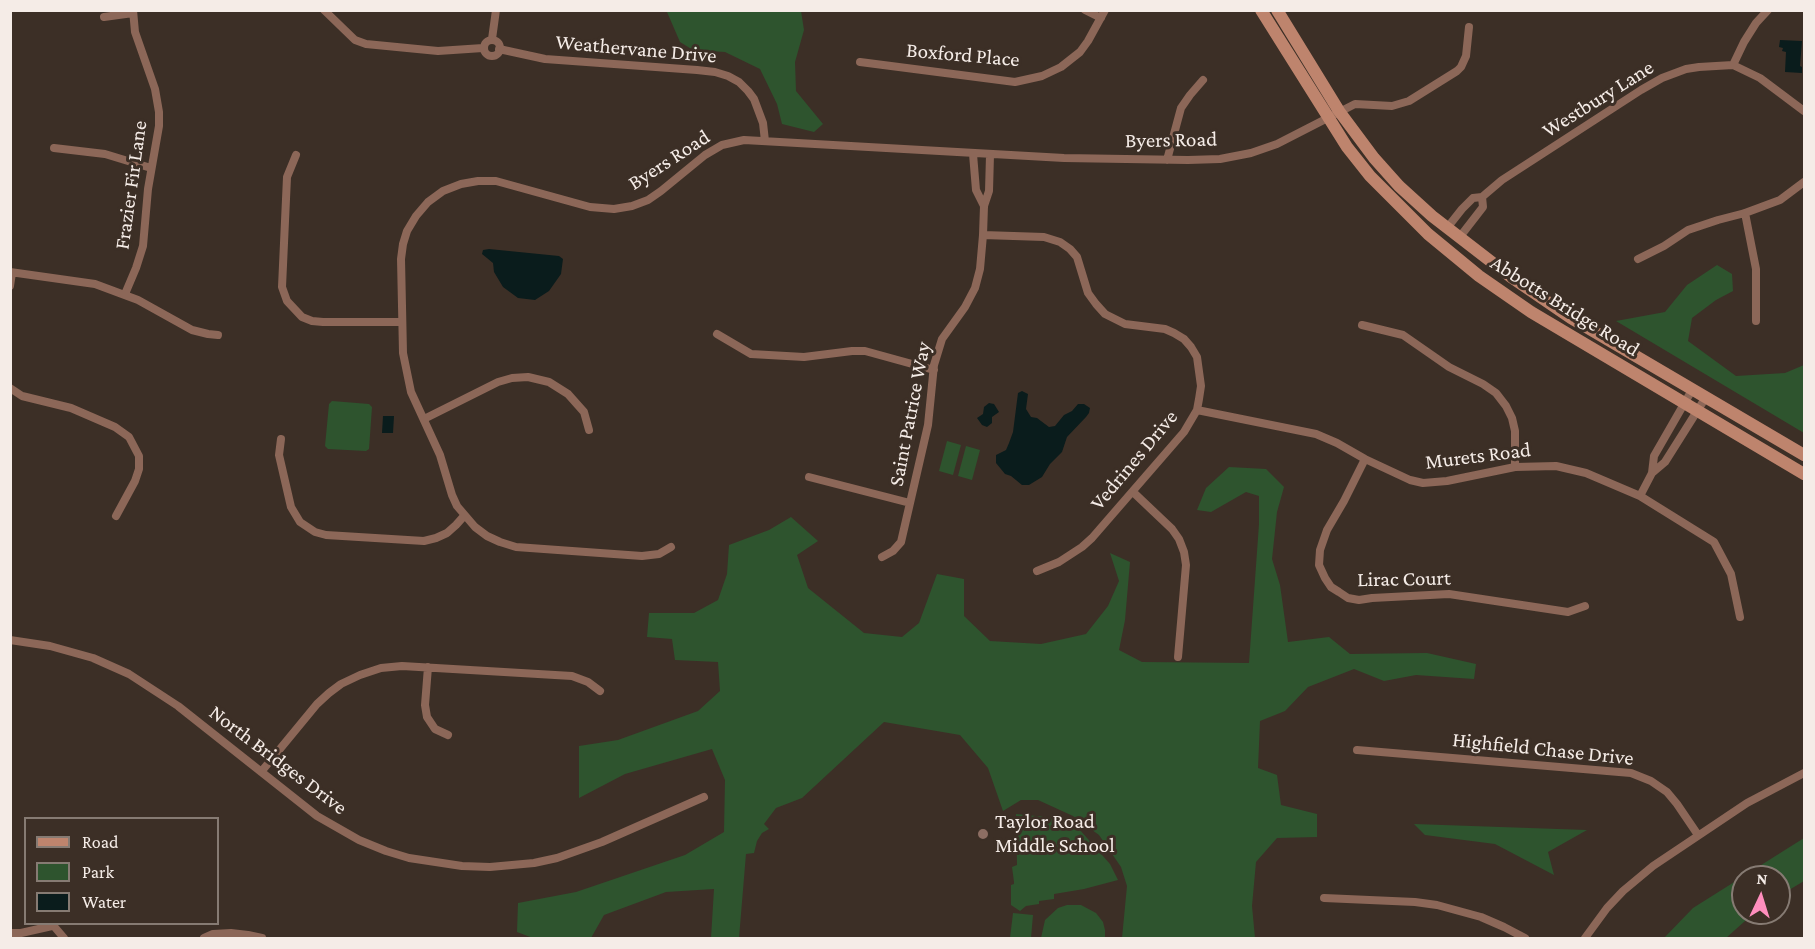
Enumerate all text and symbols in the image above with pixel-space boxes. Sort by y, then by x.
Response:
street label: Weathervane Drive [554,29,718,69]
street label: Boxford Place [905,37,1021,73]
street label: Westbury Lane [1538,55,1658,143]
street label: Frazier Fir Lane [109,119,153,251]
street label: Byers Road [623,124,715,196]
street label: Byers Road [1125,127,1217,153]
street label: Abbotts Bridge Road [1486,250,1644,362]
street label: Saint Patrice Way [884,340,936,488]
street label: Vedrines Drive [1085,405,1183,515]
street label: Murets Road [1424,437,1532,475]
street label: Lirac Court [1357,566,1451,592]
street label: North Bridges Drive [204,700,352,820]
street label: Highfield Chase Drive [1451,727,1635,771]
place label: Taylor Road Middle School [995,809,1115,859]
legend [24,817,219,925]
marker: Taylor Road Middle School [976,827,990,841]
text: Road [82,832,119,852]
text: Park [82,862,114,882]
north arrow [1731,865,1791,925]
text: N [1756,870,1768,887]
text: Water [82,892,126,912]

